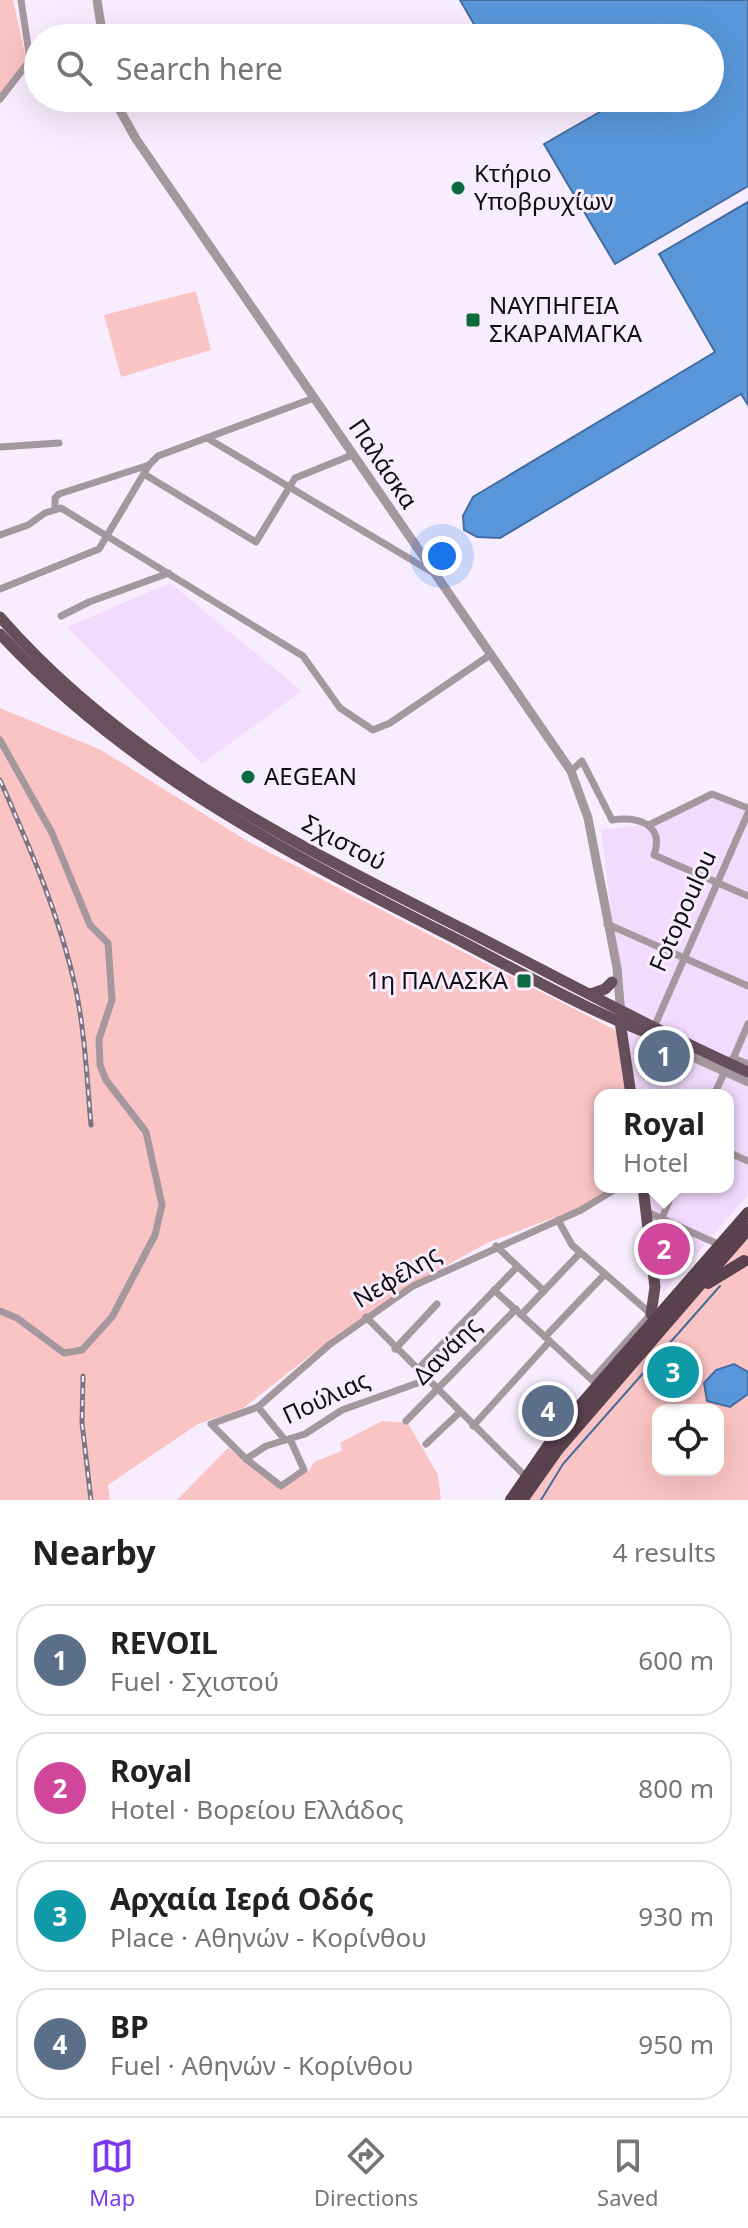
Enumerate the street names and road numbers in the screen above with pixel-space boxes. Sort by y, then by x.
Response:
street label: Παλάσκα [342,412,426,515]
street label: Σχιστού [297,806,392,877]
street label: Fotopoulou [640,844,723,976]
street label: Νεφέλης [346,1237,446,1315]
street label: Δανάης [405,1309,487,1391]
street label: Πούλιας [277,1362,374,1431]

